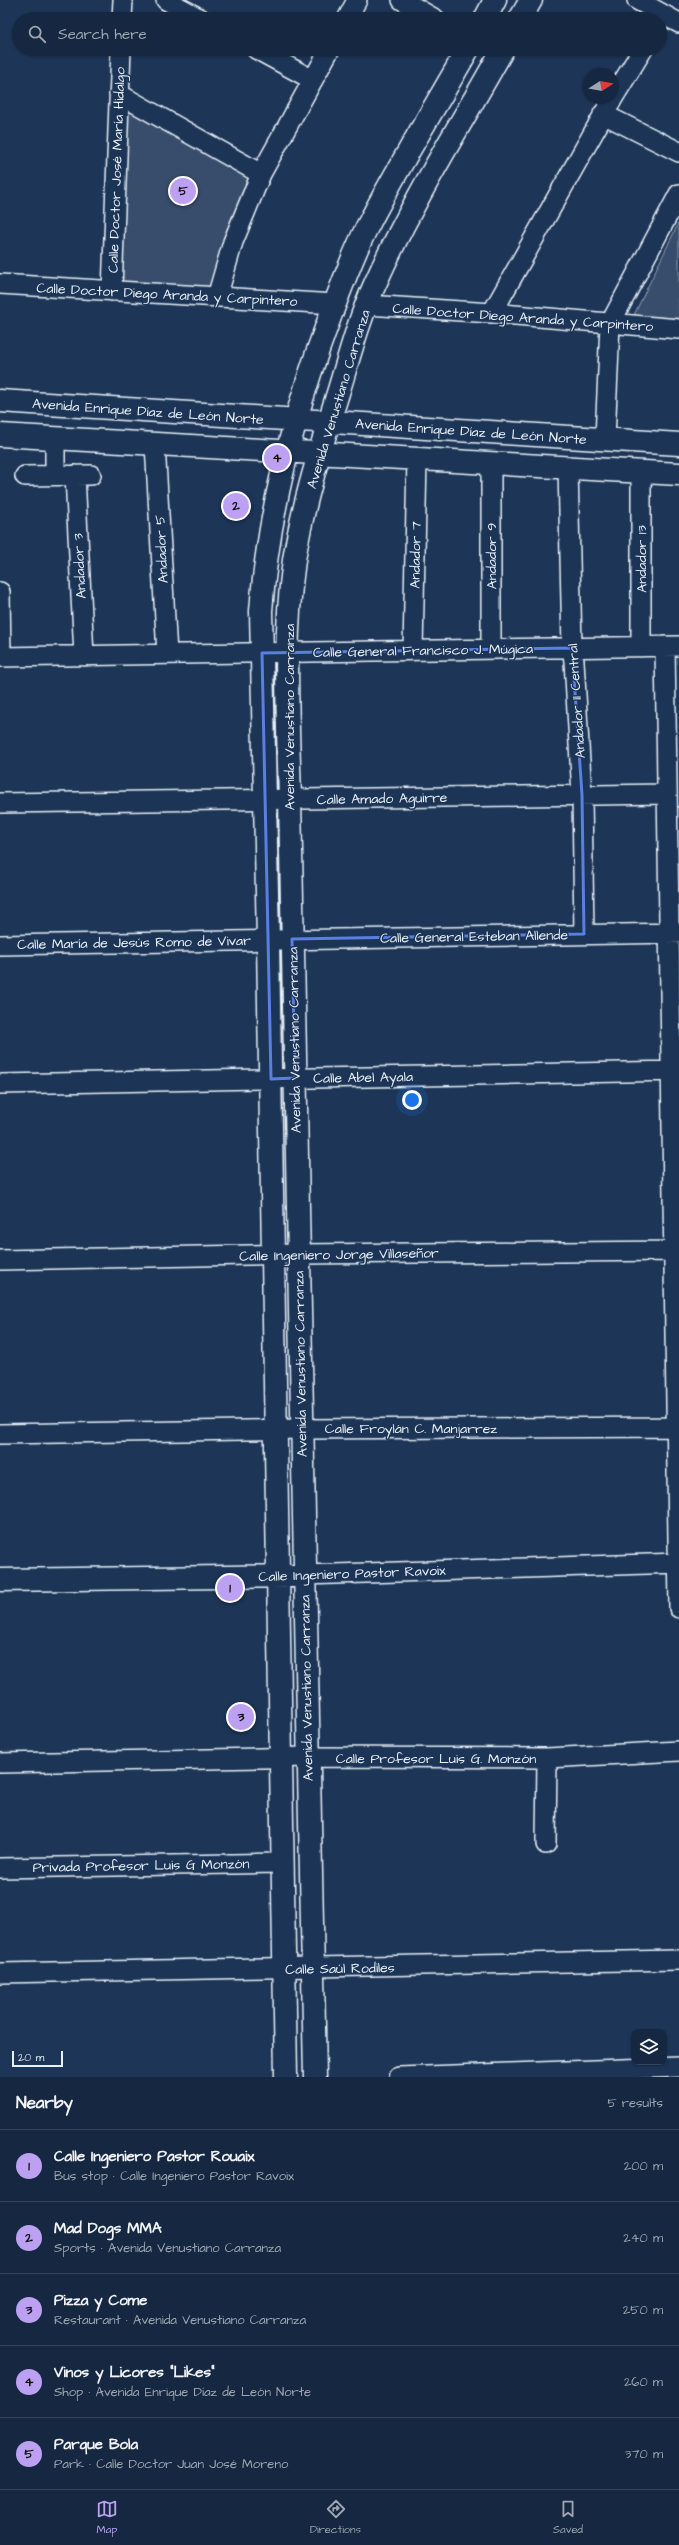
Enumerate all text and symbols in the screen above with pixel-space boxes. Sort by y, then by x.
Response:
search box [12,12,667,56]
icon: search [26,23,48,45]
text: Search here [58,24,147,45]
street label: Calle Doctor José María Hidalgo [103,67,131,273]
north arrow [583,68,619,104]
pin: 5 [170,176,196,206]
street label: Calle Doctor Diego Aranda y Carpintero [36,278,298,312]
street label: Calle Doctor Diego Aranda y Carpintero [392,299,654,337]
street label: Avenida Venustiano Carranza [302,307,376,491]
street label: Avenida Enrique Díaz de León Norte [32,394,265,430]
street label: Avenida Enrique Díaz de León Norte [355,414,588,450]
pin: 4 [264,443,290,473]
pin: 2 [223,491,249,521]
street label: Andador 5 [150,514,174,584]
street label: Andador 7 [405,521,427,589]
street label: Andador 9 [482,523,502,589]
street label: Andador 13 [632,525,652,593]
street label: Andador 3 [68,533,92,599]
street label: Avenida Venustiano Carranza [280,624,300,810]
street label: Calle General Francisco J. Múgica [313,639,533,663]
street label: Andador 11 Central [563,643,591,759]
street label: Calle Amado Aguirre [317,788,448,810]
street label: Calle General Esteban Allende [380,925,569,949]
street label: Calle María de Jesús Romo de Vivar [17,931,251,955]
street label: Avenida Venustiano Carranza [283,947,307,1133]
street label: Calle Abel Ayala [313,1067,413,1089]
your location [402,1090,422,1110]
street label: Calle Ingeniero Jorge Villaseñor [239,1243,439,1267]
street label: Avenida Venustiano Carranza [289,1271,313,1457]
street label: Calle Froylán C. Manjarrez [325,1419,497,1439]
street label: Calle Ingeniero Pastor Ravoix [258,1561,446,1587]
pin: 1 [217,1573,243,1603]
street label: Avenida Venustiano Carranza [295,1595,319,1781]
pin: 3 [228,1702,254,1732]
street label: Calle Profesor Luis G. Monzón [336,1749,536,1769]
street label: Privada Profesor Luis G Monzón [32,1854,250,1878]
street label: Calle Saúl Rodiles [285,1958,395,1980]
map controls [631,2029,667,2065]
button: layers [631,2029,667,2065]
scale bar [12,2049,63,2068]
text: 20 m [18,2050,44,2065]
text: Nearby [16,2091,73,2115]
text: 5 results [607,2094,663,2112]
text: Calle Ingeniero Pastor Rouaix [54,2146,255,2167]
text: 1 [28,2157,30,2175]
text: 200 m [624,2157,663,2175]
text: Bus stop · Calle Ingeniero Pastor Ravoix [54,2167,294,2185]
text: Mad Dogs MMA [54,2218,162,2239]
text: 2 [25,2229,33,2247]
text: 240 m [623,2229,663,2247]
text: Sports · Avenida Venustiano Carranza [54,2239,281,2257]
text: Pizza y Come [54,2290,147,2311]
text: 3 [26,2301,32,2319]
text: 250 m [623,2301,663,2319]
text: Restaurant · Avenida Venustiano Carranza [54,2311,306,2329]
text: Vinos y Licores "Likes" [54,2362,215,2383]
text: 4 [25,2373,33,2391]
text: 260 m [624,2373,663,2391]
text: Shop · Avenida Enrique Díaz de León Norte [54,2383,311,2401]
text: Parque Bola [54,2434,138,2455]
text: 5 [24,2445,34,2463]
text: 370 m [625,2445,663,2463]
text: Park · Calle Doctor Juan José Moreno [54,2455,288,2473]
tab: Map [96,2498,118,2537]
tab: Directions [310,2498,361,2537]
tab: Saved [553,2498,583,2537]

